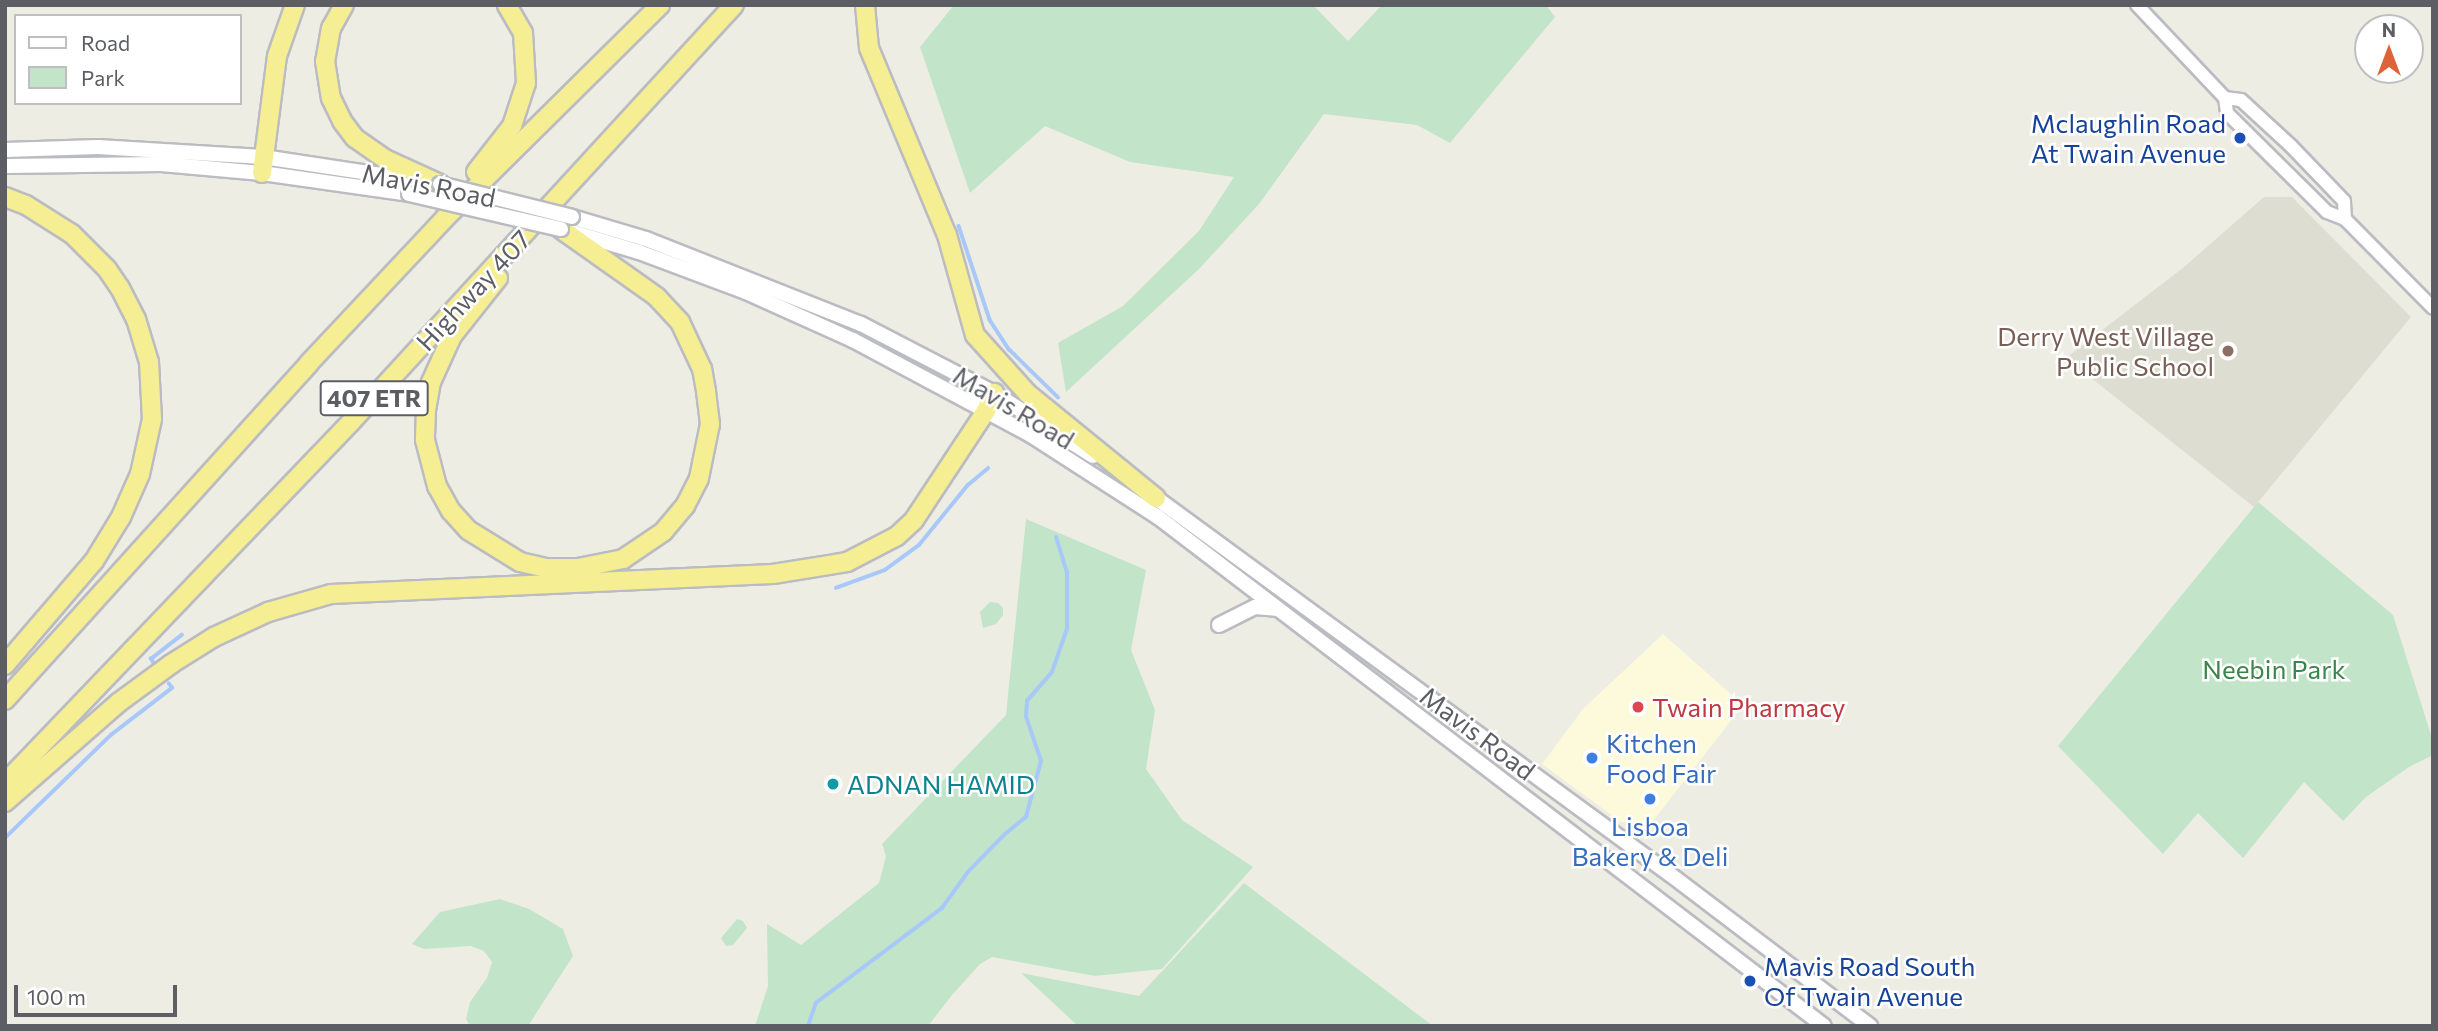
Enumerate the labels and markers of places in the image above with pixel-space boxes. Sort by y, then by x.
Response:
place label: Mclaughlin Road At Twain Avenue [2031,107,2226,168]
marker: Mclaughlin Road At Twain Avenue [2232,130,2248,146]
place label: Derry West Village Public School [1997,320,2214,382]
marker: Derry West Village Public School [2220,343,2236,359]
place label: Twain Pharmacy [1652,691,1845,723]
marker: Twain Pharmacy [1630,699,1646,715]
place label: Kitchen Food Fair [1606,727,1716,788]
marker: Kitchen Food Fair [1584,750,1600,766]
place label: ADNAN HAMID [847,768,1035,800]
marker: ADNAN HAMID [825,776,841,792]
marker: Lisboa Bakery & Deli [1642,791,1658,807]
place label: Lisboa Bakery & Deli [1572,810,1728,872]
place label: Mavis Road South Of Twain Avenue [1764,950,1975,1012]
marker: Mavis Road South Of Twain Avenue [1742,973,1758,989]

